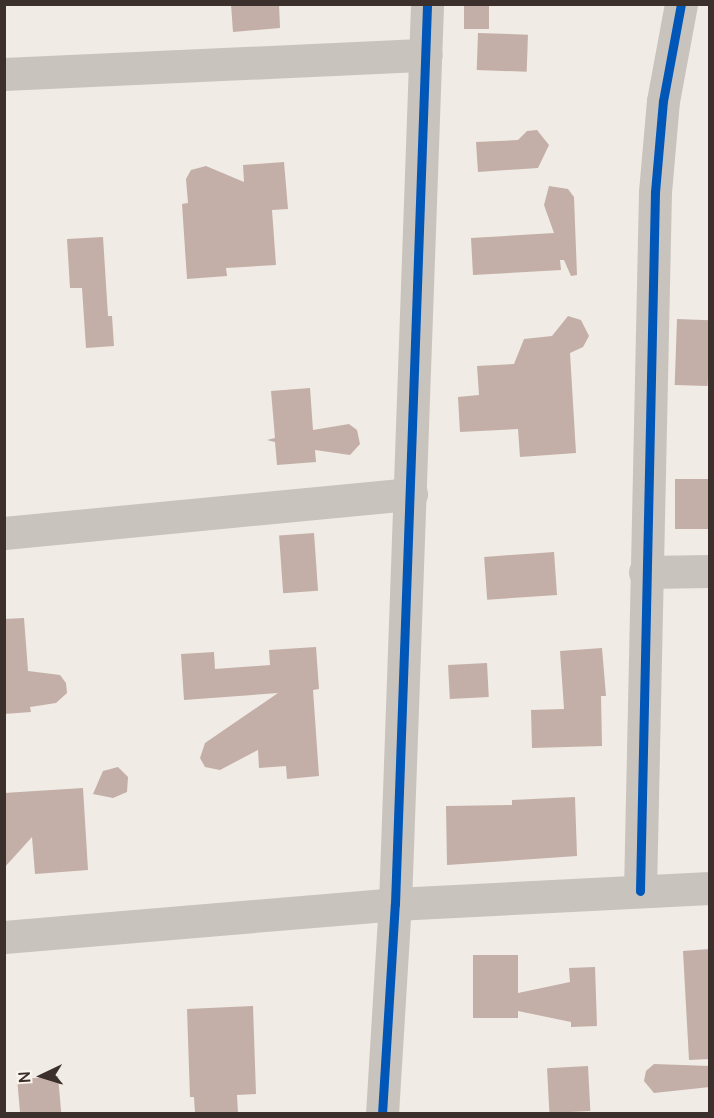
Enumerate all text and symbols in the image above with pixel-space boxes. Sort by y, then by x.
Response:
north arrow [12,1046,72,1106]
text: N [13,1071,35,1084]

